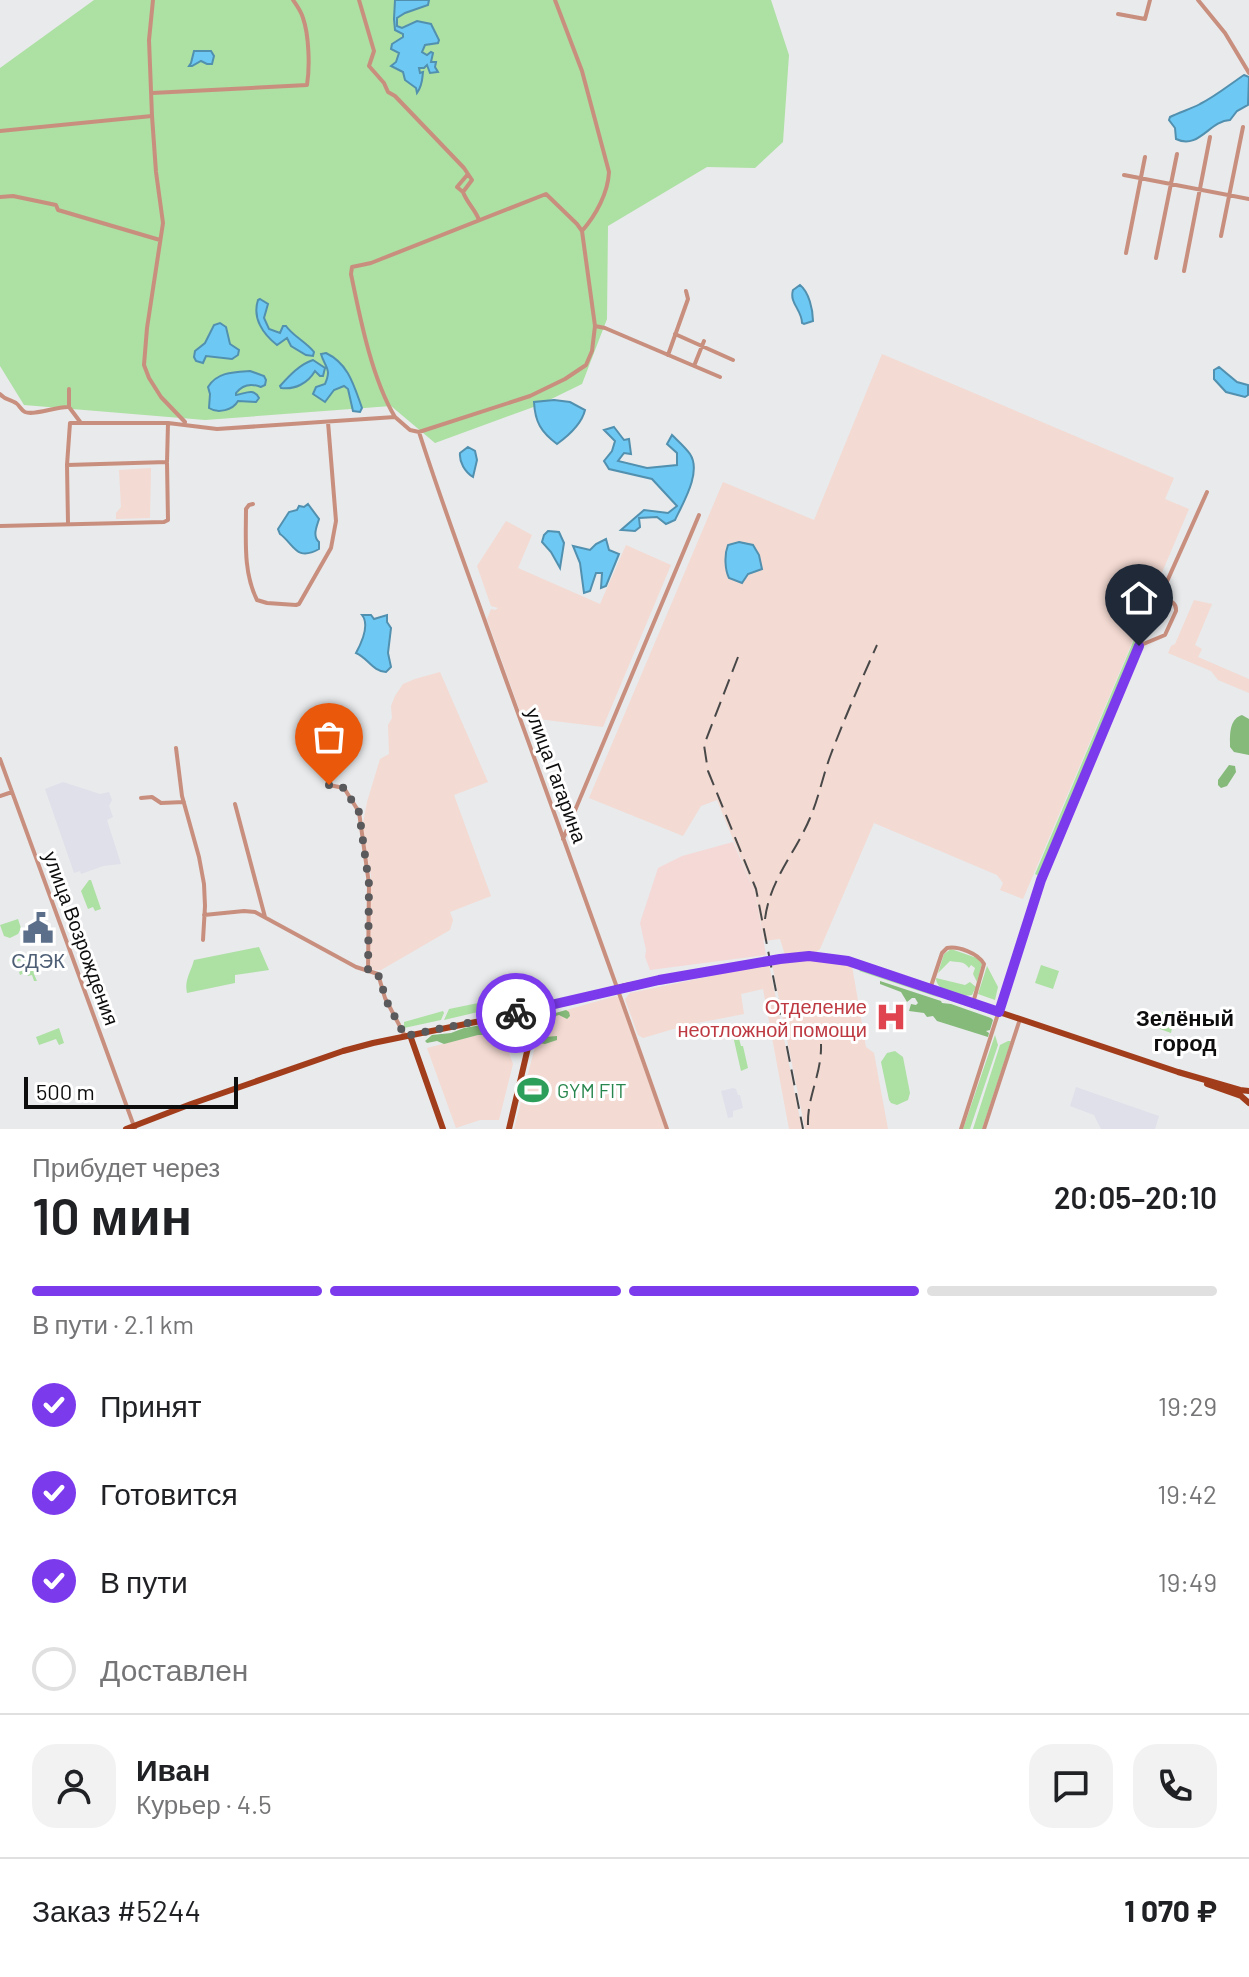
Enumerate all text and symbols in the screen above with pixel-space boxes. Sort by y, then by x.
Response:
pin [1105,564,1173,646]
icon: home [1117,576,1161,620]
pin [295,703,363,785]
street label: улица Гагарина [521,704,593,847]
icon: bag [307,715,351,759]
street label: улица Возрождения [39,848,125,1028]
public building icon: СДЭК [21,911,55,945]
place label: СДЭК [11,948,65,972]
courier [476,973,556,1053]
icon: bike [494,991,538,1035]
place label: Отделение неотложной помощи [677,994,867,1041]
hospital icon: Отделение неотложной помощи [874,1000,908,1034]
district label: Зелёный город [1136,1004,1234,1056]
scale bar [24,1073,238,1109]
sports icon: GYM FIT [516,1073,550,1107]
text: 500 m [36,1078,95,1104]
place label: GYM FIT [557,1078,627,1102]
text: Прибудет через [32,1151,220,1182]
text: 20:05–20:10 [1054,1179,1217,1215]
text: 10 мин [32,1183,192,1245]
text: В пути · 2.1 km [32,1308,194,1339]
icon: check [32,1383,76,1427]
text: Принят [100,1387,202,1423]
text: 19:29 [1158,1390,1217,1421]
icon: check [32,1471,76,1515]
text: Готовится [100,1475,238,1511]
text: 19:42 [1157,1478,1217,1509]
icon: check [32,1559,76,1603]
text: В пути [100,1563,188,1599]
text: 19:49 [1158,1566,1217,1597]
text: Доставлен [100,1651,248,1687]
button: person [32,1744,116,1828]
button: chat [1029,1744,1113,1828]
button: phone [1133,1744,1217,1828]
text: Иван [136,1751,210,1787]
text: Курьер · 4.5 [136,1788,272,1819]
text: Заказ #5244 [32,1892,201,1928]
text: 1 070 ₽ [1124,1892,1217,1928]

